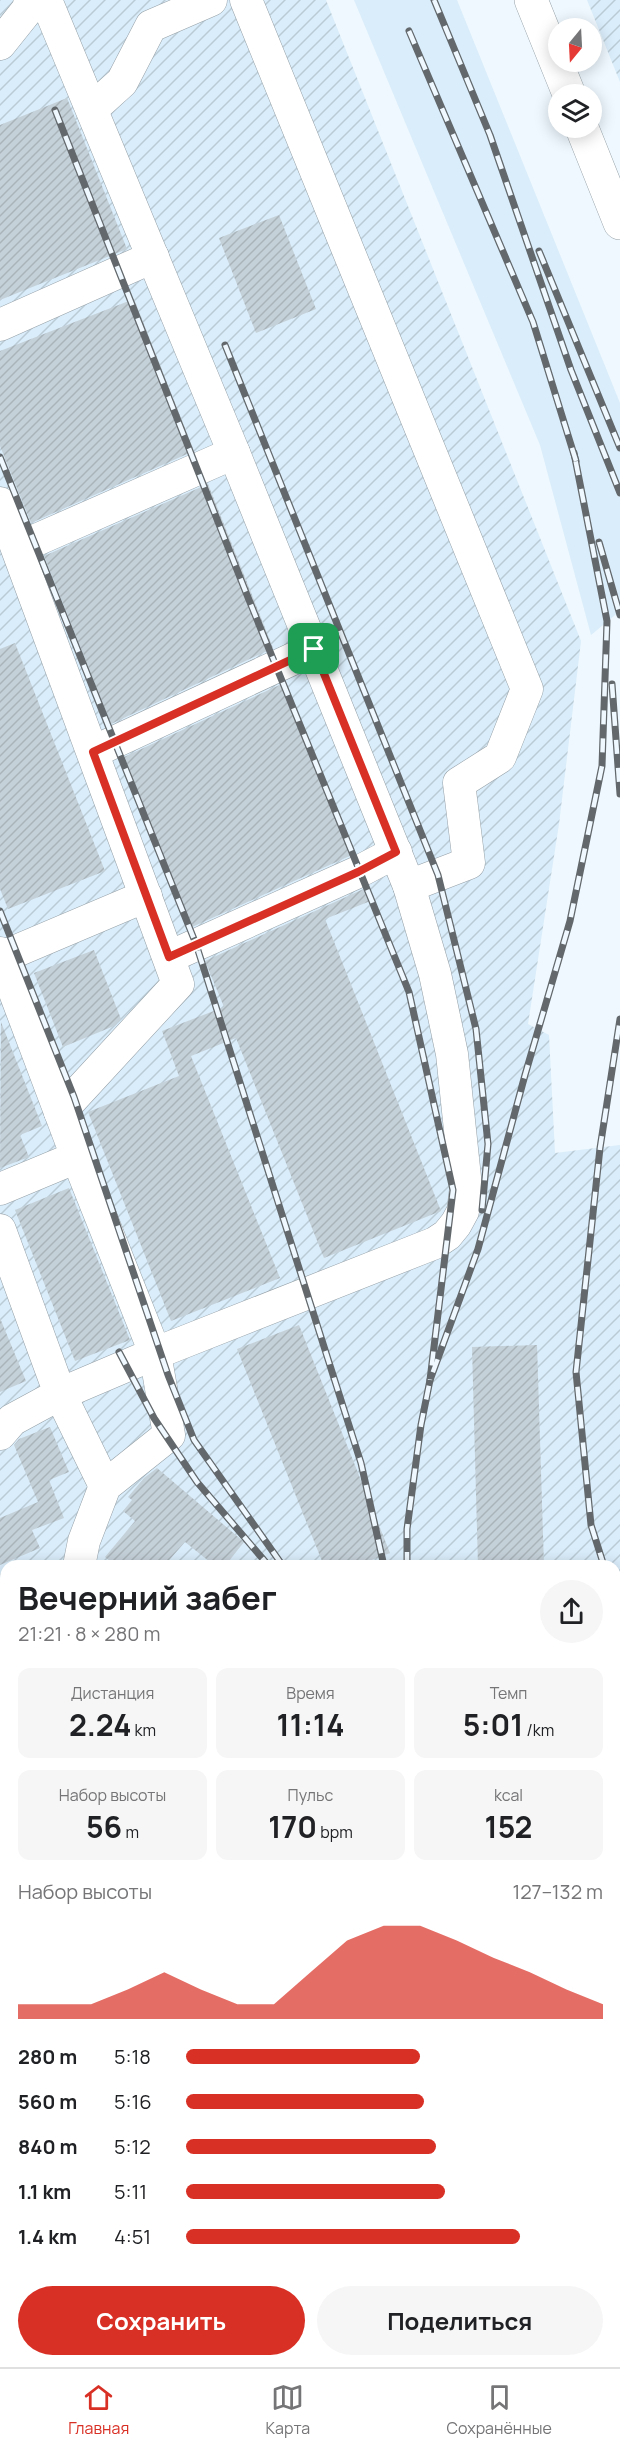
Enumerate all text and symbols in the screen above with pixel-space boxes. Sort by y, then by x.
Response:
north arrow [548,18,602,72]
map controls [548,18,602,138]
button: layers [548,84,602,138]
pin [288,623,339,674]
icon: arrive [297,632,330,665]
text: Вечерний забег [18,1575,277,1620]
button: share [540,1580,603,1643]
text: 21:21 · 8 × 280 m [18,1620,160,1647]
text: Дистанция [71,1682,154,1704]
text: Время [286,1682,335,1704]
text: Темп [490,1682,527,1704]
text: 2.24 [69,1704,131,1745]
text: 11:14 [277,1704,344,1745]
text: 5:01 [463,1704,523,1745]
text: km [131,1719,156,1741]
text: /km [523,1719,554,1741]
text: Набор высоты [59,1784,166,1806]
text: Пульс [288,1784,333,1806]
text: kcal [494,1784,523,1806]
text: 56 [86,1806,122,1847]
text: 170 [268,1806,317,1847]
text: 152 [485,1806,532,1847]
text: m [122,1821,139,1843]
text: bpm [317,1821,353,1843]
text: Набор высоты [18,1878,152,1905]
text: 127–132 m [512,1878,603,1905]
text: 280 m [18,2043,77,2070]
text: 5:18 [114,2043,151,2070]
text: 560 m [18,2088,77,2115]
text: 5:16 [114,2088,152,2115]
text: 840 m [18,2133,78,2160]
text: 5:12 [114,2133,151,2160]
text: 1.1 km [18,2178,71,2205]
text: 5:11 [114,2178,147,2205]
text: 1.4 km [18,2223,77,2250]
text: 4:51 [114,2223,151,2250]
button: Сохранить [18,2286,305,2355]
button: Поделиться [317,2286,603,2355]
tab: Главная [68,2381,129,2439]
tab: Карта [266,2381,310,2439]
tab: Сохранённые [446,2381,552,2439]

